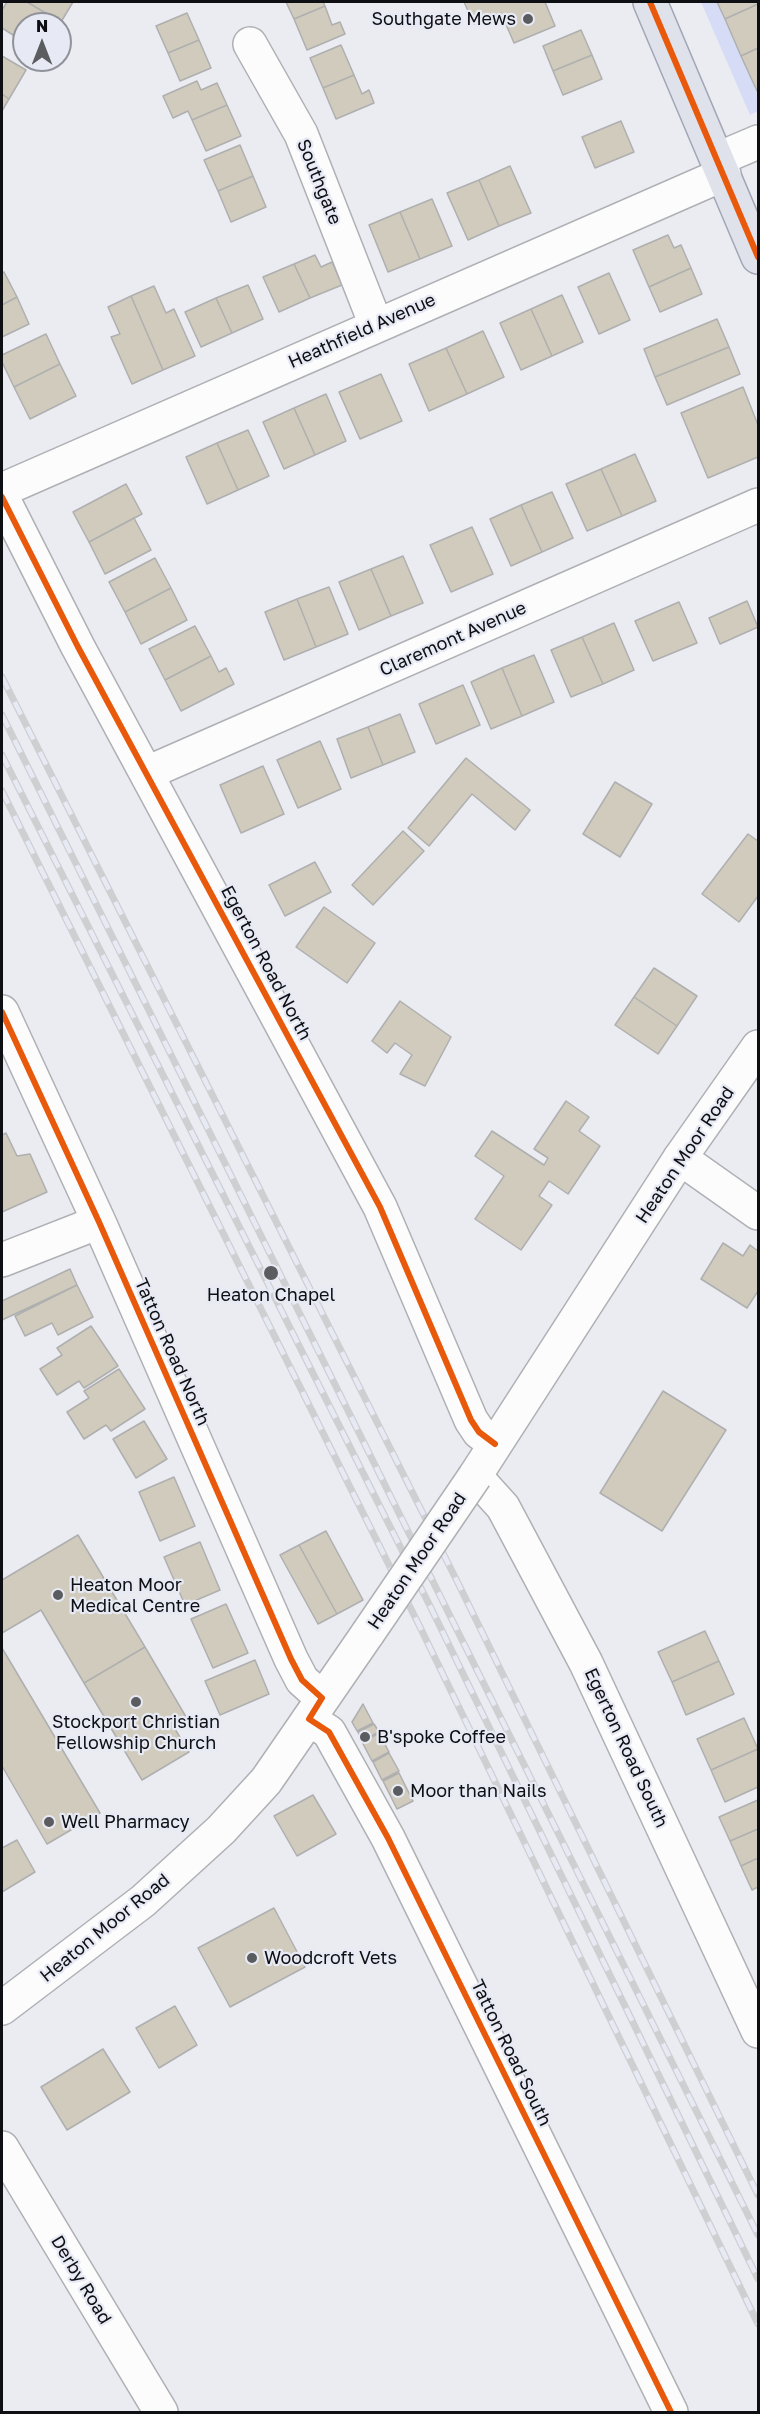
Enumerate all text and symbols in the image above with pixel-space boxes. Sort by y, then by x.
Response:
place label: Southgate Mews [371,8,516,30]
north arrow [12,12,72,72]
marker: Southgate Mews [521,12,535,26]
text: N [36,16,48,36]
street label: Southgate [292,136,346,228]
street label: Heathfield Avenue [285,289,439,373]
street label: Claremont Avenue [376,597,530,681]
street label: Egerton Road North [216,882,316,1044]
street label: Heaton Moor Road [631,1082,739,1228]
marker: Heaton Chapel [262,1264,280,1282]
street label: Tatton Road North [130,1275,214,1429]
place label: Heaton Chapel [207,1284,335,1306]
street label: Heaton Moor Road [363,1488,471,1634]
place label: Heaton Moor Medical Centre [70,1574,200,1616]
marker: Heaton Moor Medical Centre [51,1588,65,1602]
street label: Egerton Road South [580,1665,672,1831]
marker: Stockport Christian Fellowship Church [129,1695,143,1709]
place label: Stockport Christian Fellowship Church [52,1711,220,1754]
place label: B'spoke Coffee [377,1726,506,1748]
marker: B'spoke Coffee [358,1730,372,1744]
place label: Moor than Nails [410,1780,547,1802]
marker: Moor than Nails [391,1784,405,1798]
place label: Well Pharmacy [61,1811,190,1833]
marker: Well Pharmacy [42,1815,56,1829]
street label: Heaton Moor Road [36,1869,174,1987]
place label: Woodcroft Vets [264,1947,397,1969]
marker: Woodcroft Vets [245,1951,259,1965]
street label: Tatton Road South [466,1976,556,2130]
street label: Derby Road [46,2232,116,2328]

